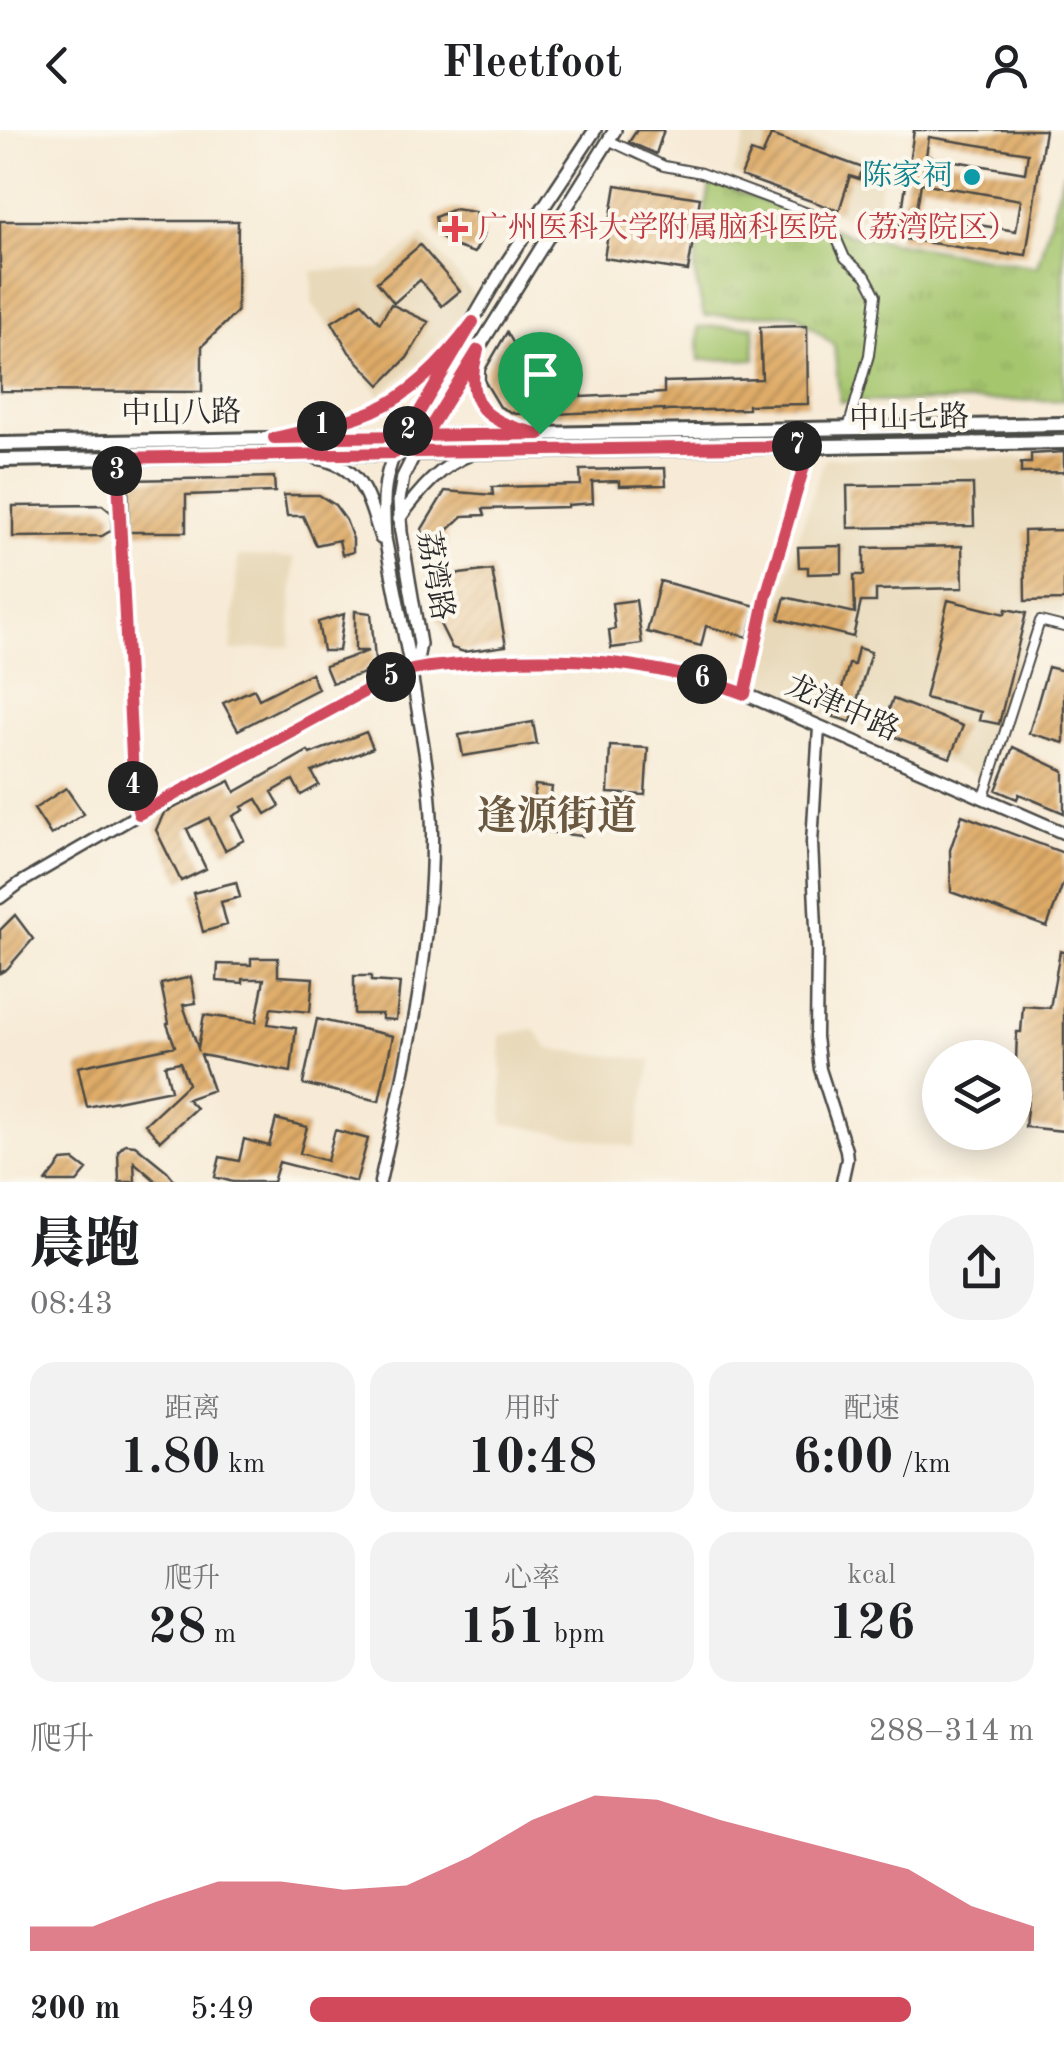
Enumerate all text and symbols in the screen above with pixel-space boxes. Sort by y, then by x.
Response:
icon: back [30,38,85,93]
icon: person [979,38,1034,93]
text: Fleetfoot [442,42,622,87]
place label: 陈家祠 [862,159,952,192]
marker: 陈家祠 [961,166,983,188]
place label: 广州医科大学附属脑科医院（荔湾院区） [478,211,1018,244]
marker: 广州医科大学附属脑科医院（荔湾院区） [442,216,468,242]
pin [498,332,583,435]
icon: arrive [513,347,568,402]
street label: 中山八路 [121,395,241,430]
street label: 中山七路 [849,400,969,435]
pin: 1 [297,401,347,451]
pin: 2 [383,406,433,456]
text: 1 [314,412,330,440]
text: 2 [400,417,416,445]
pin: 7 [772,421,822,471]
text: 7 [789,432,805,460]
pin: 3 [92,446,142,496]
text: 3 [109,457,125,485]
street label: 荔湾路 [411,529,460,623]
pin: 5 [366,652,416,702]
pin: 6 [677,654,727,704]
text: 5 [383,663,399,691]
text: 6 [694,665,710,693]
street label: 龙津中路 [781,668,904,747]
pin: 4 [108,761,158,811]
text: 4 [125,772,141,800]
district label: 逢源街道 [477,794,637,839]
map controls [922,1040,1032,1150]
button: layers [922,1040,1032,1150]
button: share [929,1215,1034,1320]
text: 晨跑 [30,1220,140,1275]
text: 08:43 [30,1289,113,1321]
text: 距离 [164,1396,220,1424]
text: 用时 [504,1396,560,1424]
text: 配速 [844,1396,900,1424]
text: 1.80 [120,1434,221,1484]
text: 10:48 [467,1434,597,1484]
text: 6:00 [793,1434,894,1484]
text: km [221,1451,265,1479]
text: /km [894,1451,951,1479]
text: kcal [848,1562,896,1590]
text: 爬升 [164,1566,220,1594]
text: 心率 [504,1566,560,1594]
text: 126 [828,1600,915,1650]
text: 28 [148,1604,206,1654]
text: 151 [459,1604,546,1654]
text: m [206,1621,236,1649]
text: bpm [546,1621,605,1649]
text: 288–314 m [868,1716,1034,1748]
text: 爬升 [30,1725,94,1757]
text: 200 m [30,1994,120,2026]
text: 5:49 [190,1994,255,2026]

